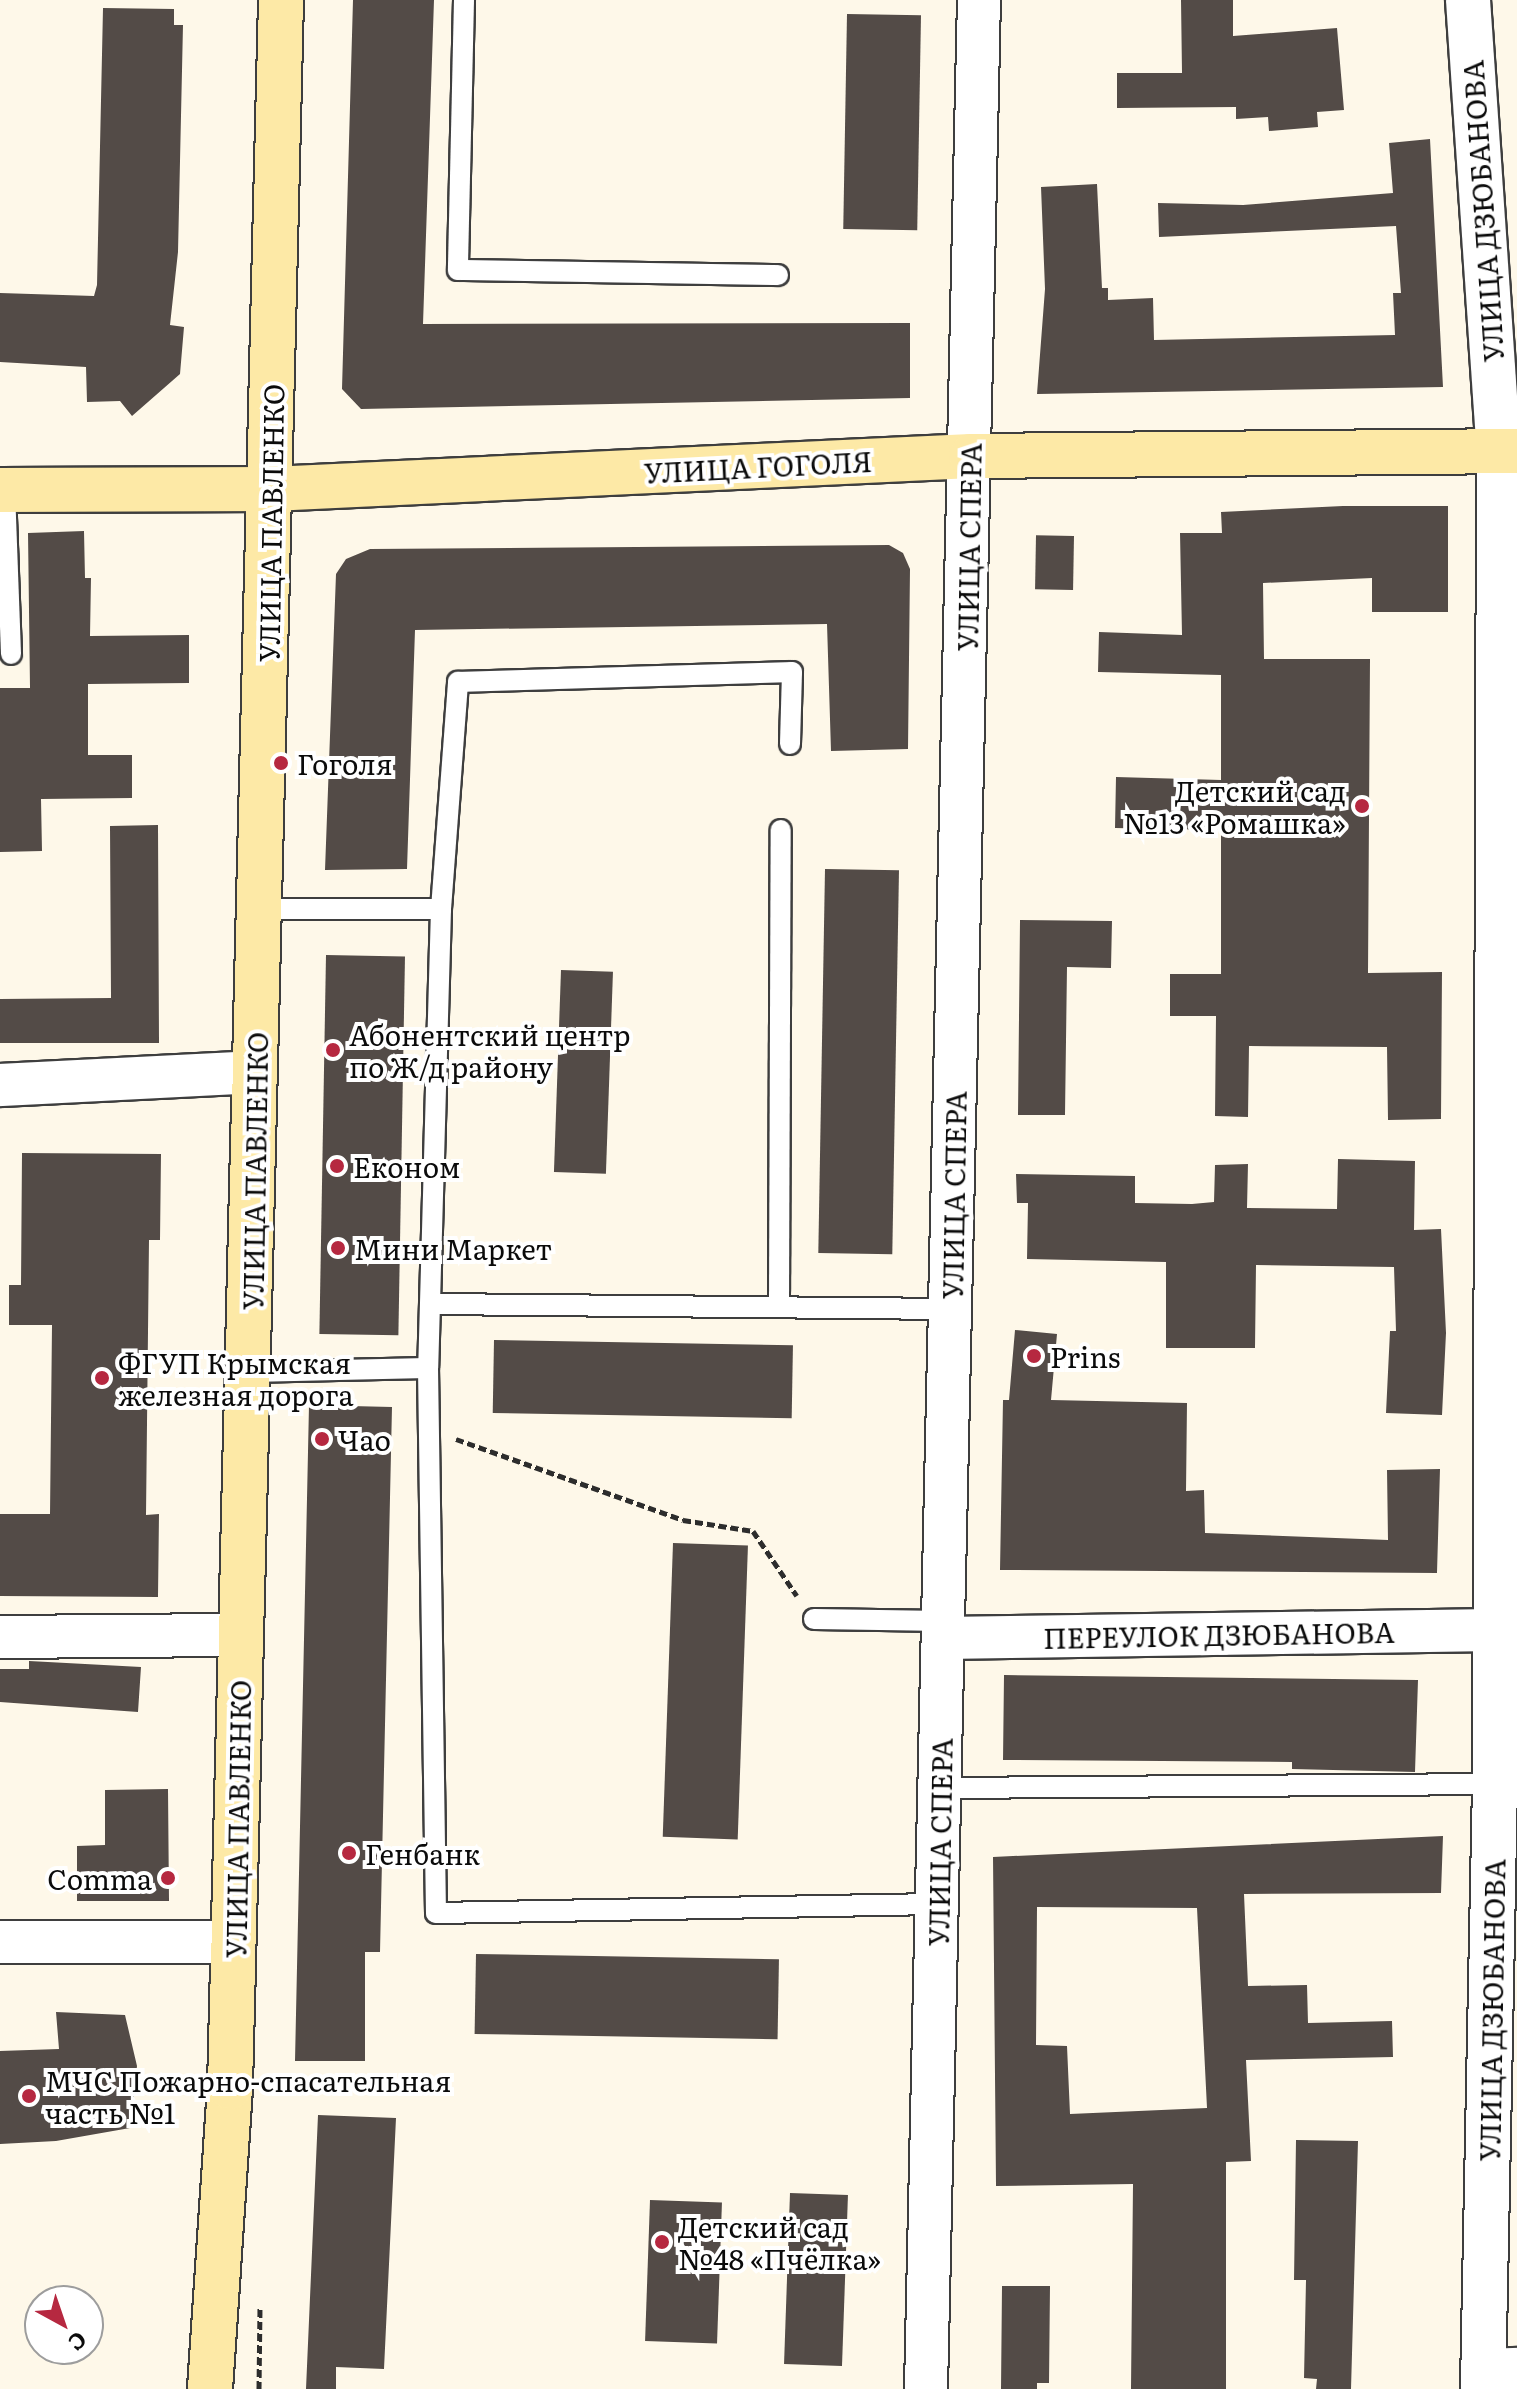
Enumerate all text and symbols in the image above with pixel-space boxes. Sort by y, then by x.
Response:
street label: УЛИЦА ДЗЮБАНОВА [1455,59,1509,363]
street label: УЛИЦА ПАВЛЕНКО [251,384,289,662]
street label: УЛИЦА ГОГОЛЯ [643,443,873,489]
street label: УЛИЦА СПЕРА [949,443,987,651]
place label: Гоголя [297,746,393,780]
marker: Гоголя [272,754,290,772]
place label: Детский сад №13 «Ромашка» [1123,773,1346,839]
marker: Детский сад №13 «Ромашка» [1353,797,1371,815]
place label: Абонентский центр по Ж/д району [349,1017,630,1083]
street label: УЛИЦА ПАВЛЕНКО [235,1032,273,1310]
marker: Абонентский центр по Ж/д району [324,1041,342,1059]
street label: УЛИЦА СПЕРА [934,1091,972,1299]
place label: Економ [353,1149,460,1183]
marker: Економ [328,1157,346,1175]
place label: Мини Маркет [354,1231,552,1265]
marker: Мини Маркет [329,1239,347,1257]
place label: Prins [1050,1339,1120,1373]
place label: ФГУП Крымская железная дорога [118,1345,354,1411]
marker: Prins [1025,1347,1043,1365]
marker: ФГУП Крымская железная дорога [93,1369,111,1387]
place label: Чао [338,1422,391,1456]
marker: Чао [313,1430,331,1448]
street label: ПЕРЕУЛОК ДЗЮБАНОВА [1043,1614,1395,1654]
street label: УЛИЦА ПАВЛЕНКО [218,1680,256,1958]
street label: УЛИЦА СПЕРА [920,1738,958,1946]
place label: Генбанк [365,1836,480,1870]
marker: Генбанк [340,1844,358,1862]
street label: УЛИЦА ДЗЮБАНОВА [1472,1858,1510,2162]
place label: Comma [47,1861,152,1895]
marker: Comma [159,1869,177,1887]
place label: МЧС Пожарно-спасательная часть №1 [45,2063,451,2129]
marker: МЧС Пожарно-спасательная часть №1 [20,2087,38,2105]
place label: Детский сад №48 «Пчёлка» [678,2209,881,2275]
marker: Детский сад №48 «Пчёлка» [653,2233,671,2251]
north arrow [24,2285,104,2365]
text: С [62,2325,95,2360]

